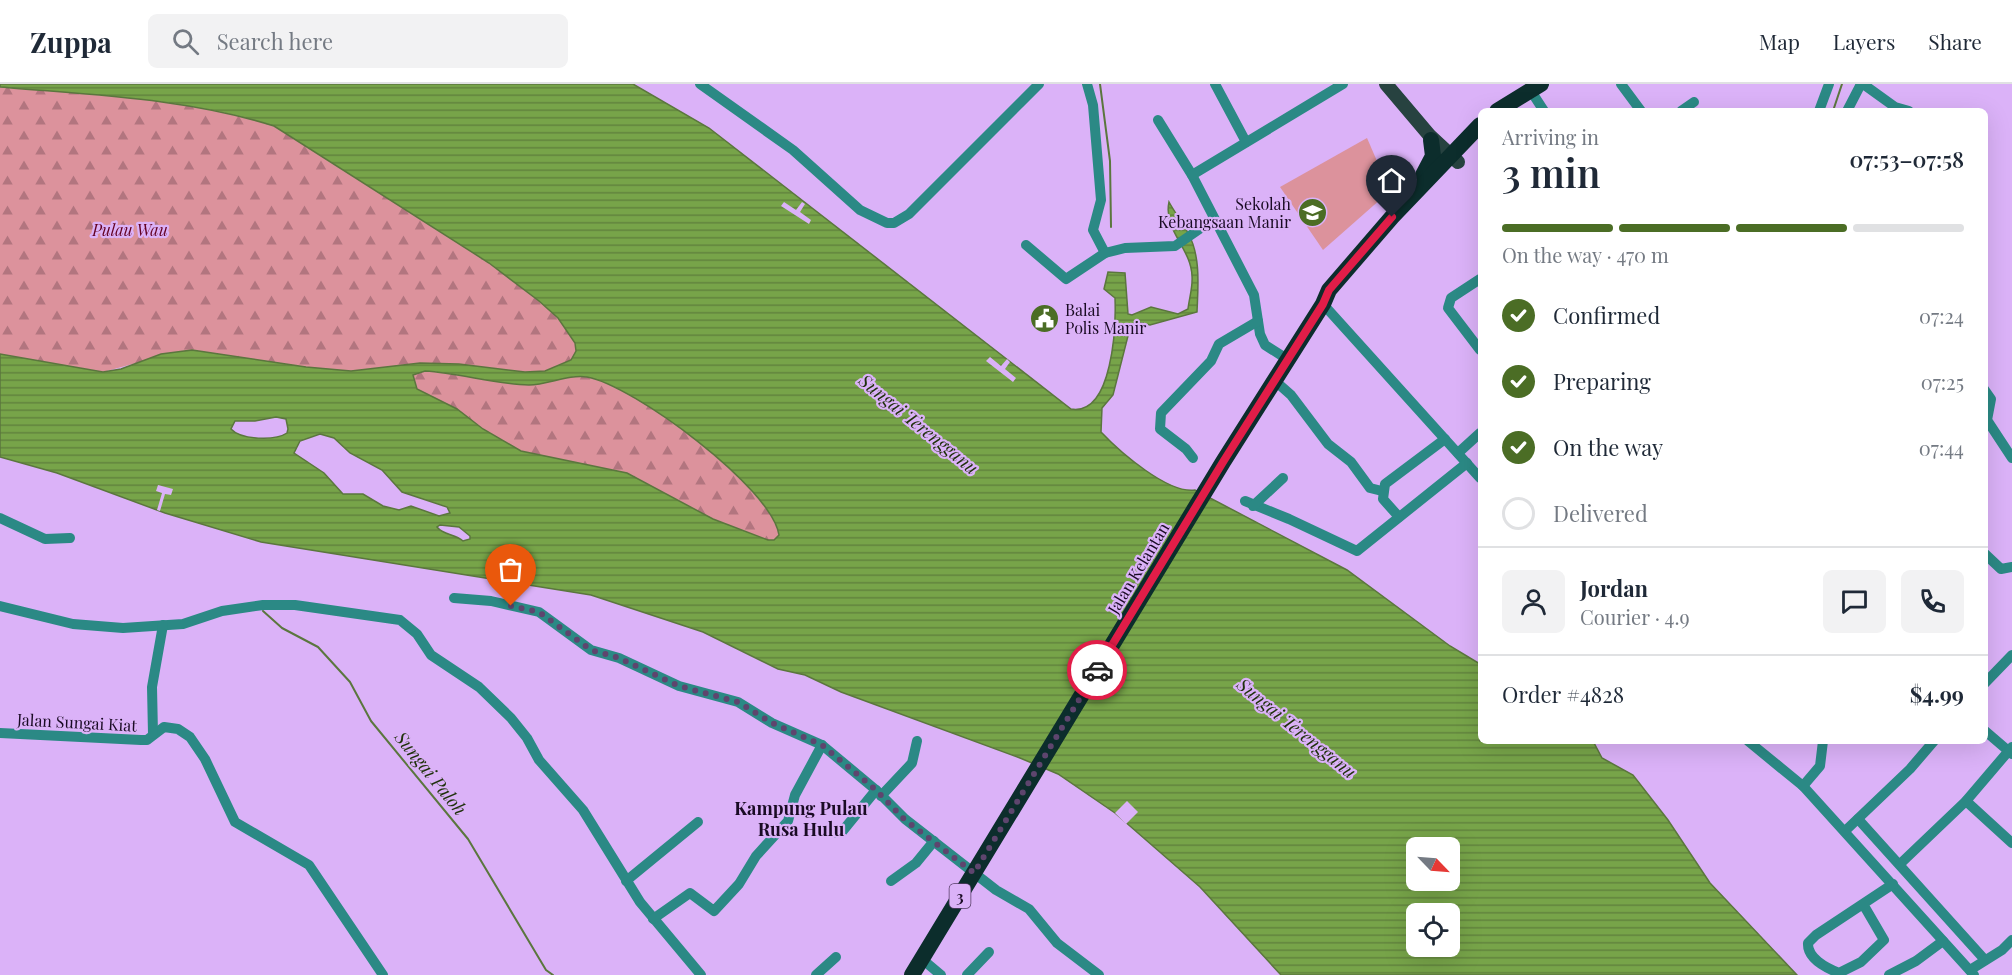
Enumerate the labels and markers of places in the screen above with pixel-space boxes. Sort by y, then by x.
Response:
pin [1366,155,1417,217]
place label: Sekolah Kebangsaan Manir [1158,193,1292,232]
school or university icon: Sekolah Kebangsaan Manir [1296,196,1328,228]
place label: Balai Polis Manir [1065,299,1146,338]
public building icon: Balai Polis Manir [1028,302,1060,334]
pin [485,544,536,606]

